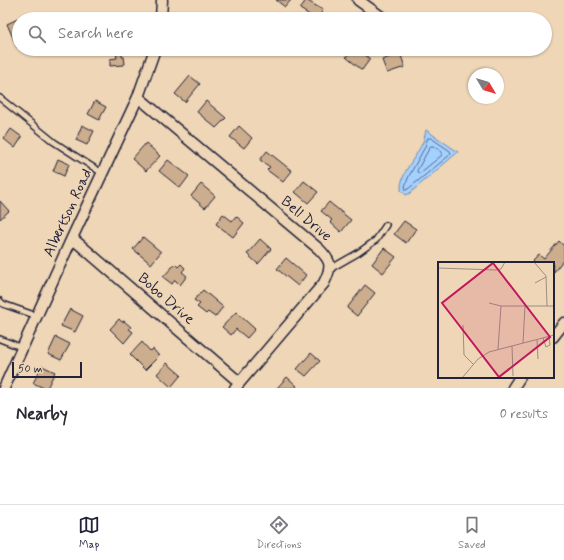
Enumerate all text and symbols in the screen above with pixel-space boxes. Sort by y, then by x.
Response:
search box [12,12,552,56]
icon: search [26,23,48,45]
text: Search here [58,24,134,44]
north arrow [468,68,504,104]
street label: Albertson Road [39,166,97,260]
street label: Bell Drive [276,192,336,246]
inset map [438,262,554,378]
street label: Bobo Drive [133,269,199,329]
scale bar [12,360,82,379]
text: 50 m [18,362,43,376]
text: Nearby [16,403,68,425]
text: 0 results [500,406,548,423]
tab: Map [78,514,100,552]
tab: Directions [256,514,302,552]
tab: Saved [458,514,486,552]

